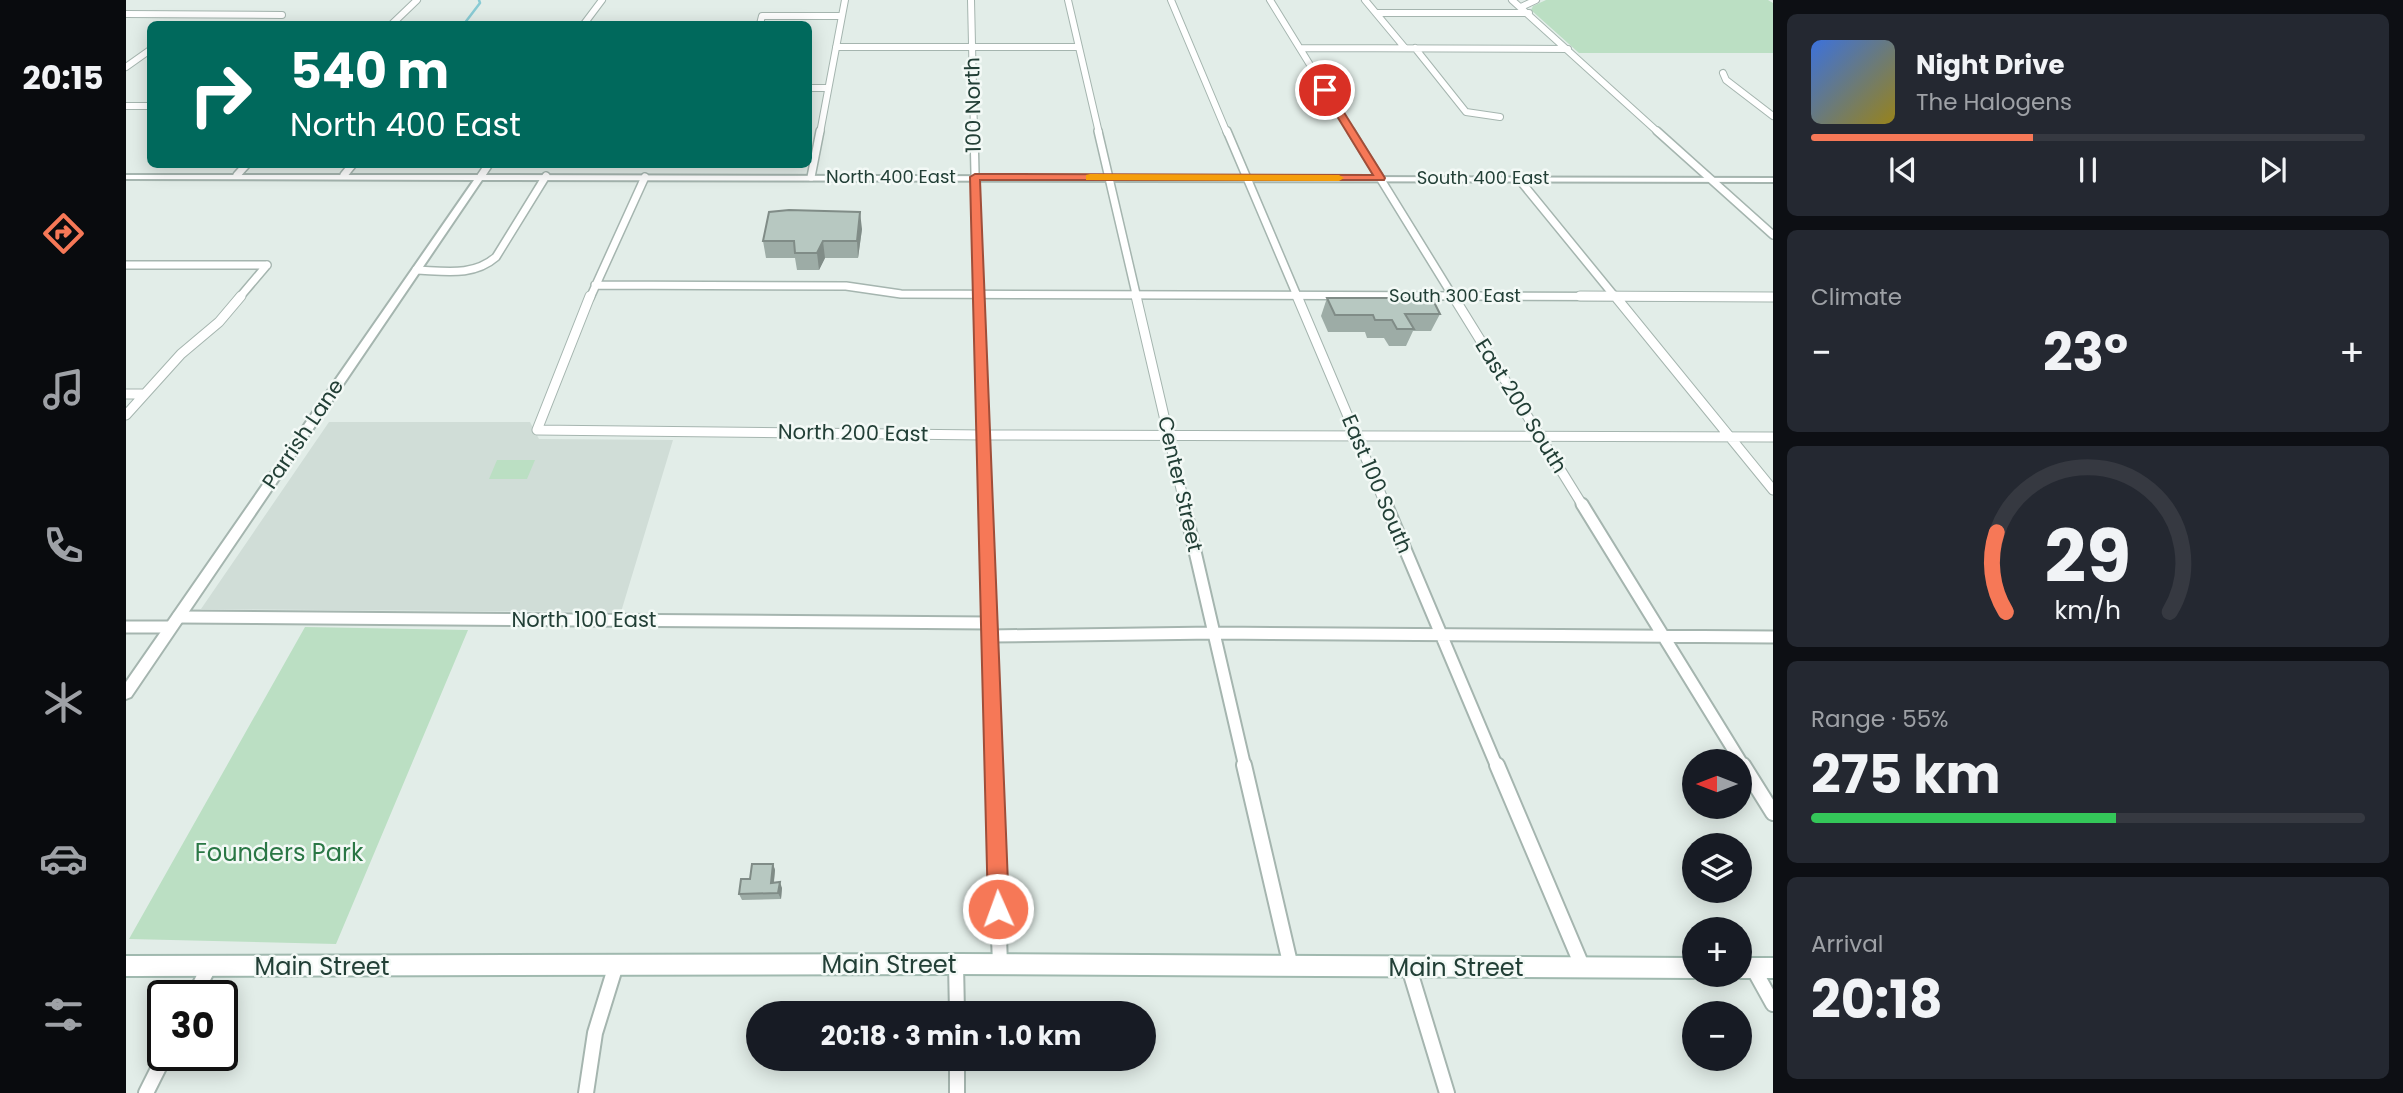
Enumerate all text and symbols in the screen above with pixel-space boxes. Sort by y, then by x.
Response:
text: 540 m [290,37,449,105]
text: Night Drive [1916,47,2064,83]
icon: right [175,49,266,140]
text: 20:15 [22,55,104,100]
street label: 100 North [957,57,988,153]
pin [1295,60,1355,120]
icon: arrive [1306,71,1344,109]
text: The Halogens [1916,86,2072,118]
text: North 400 East [290,102,521,147]
icon: previous [1884,151,1922,189]
icon: pause [2069,151,2107,189]
icon: next [2254,151,2292,189]
street label: North 400 East [826,164,956,189]
street label: South 400 East [1417,165,1549,190]
icon: directions [39,209,88,258]
text: Climate [1811,281,1902,313]
street label: South 300 East [1389,283,1521,308]
text: 23° [2043,316,2128,389]
text: − [1811,326,1832,379]
text: + [2339,326,2365,379]
street label: East 200 South [1468,333,1574,479]
icon: music [39,365,88,414]
street label: Parrish Lane [255,373,350,494]
street label: East 100 South [1335,410,1420,558]
street label: Center Street [1151,413,1210,555]
street label: North 200 East [778,417,928,448]
text: 29 [2045,507,2131,608]
icon: phone [39,521,88,570]
text: km/h [2055,593,2121,628]
street label: North 100 East [511,605,657,634]
icon: climate [39,678,88,727]
text: Range · 55% [1811,703,1949,735]
text: 275 km [1811,738,2001,811]
north arrow [1682,749,1752,819]
map controls [1682,749,1752,1071]
button: layers [1682,833,1752,903]
icon: car [39,834,88,883]
park label: Founders Park [195,836,364,869]
position arrow [961,872,1035,946]
button: + [1682,917,1752,987]
text: Arrival [1811,928,1883,960]
street label: Main Street [822,948,956,981]
street label: Main Street [255,950,389,983]
street label: Main Street [1389,951,1523,984]
text: 20:18 [1811,963,1943,1036]
speed limit sign: 30 [147,980,238,1071]
icon: filters [39,990,88,1039]
button: − [1682,1001,1752,1071]
text: 20:18 · 3 min · 1.0 km [821,1018,1081,1054]

